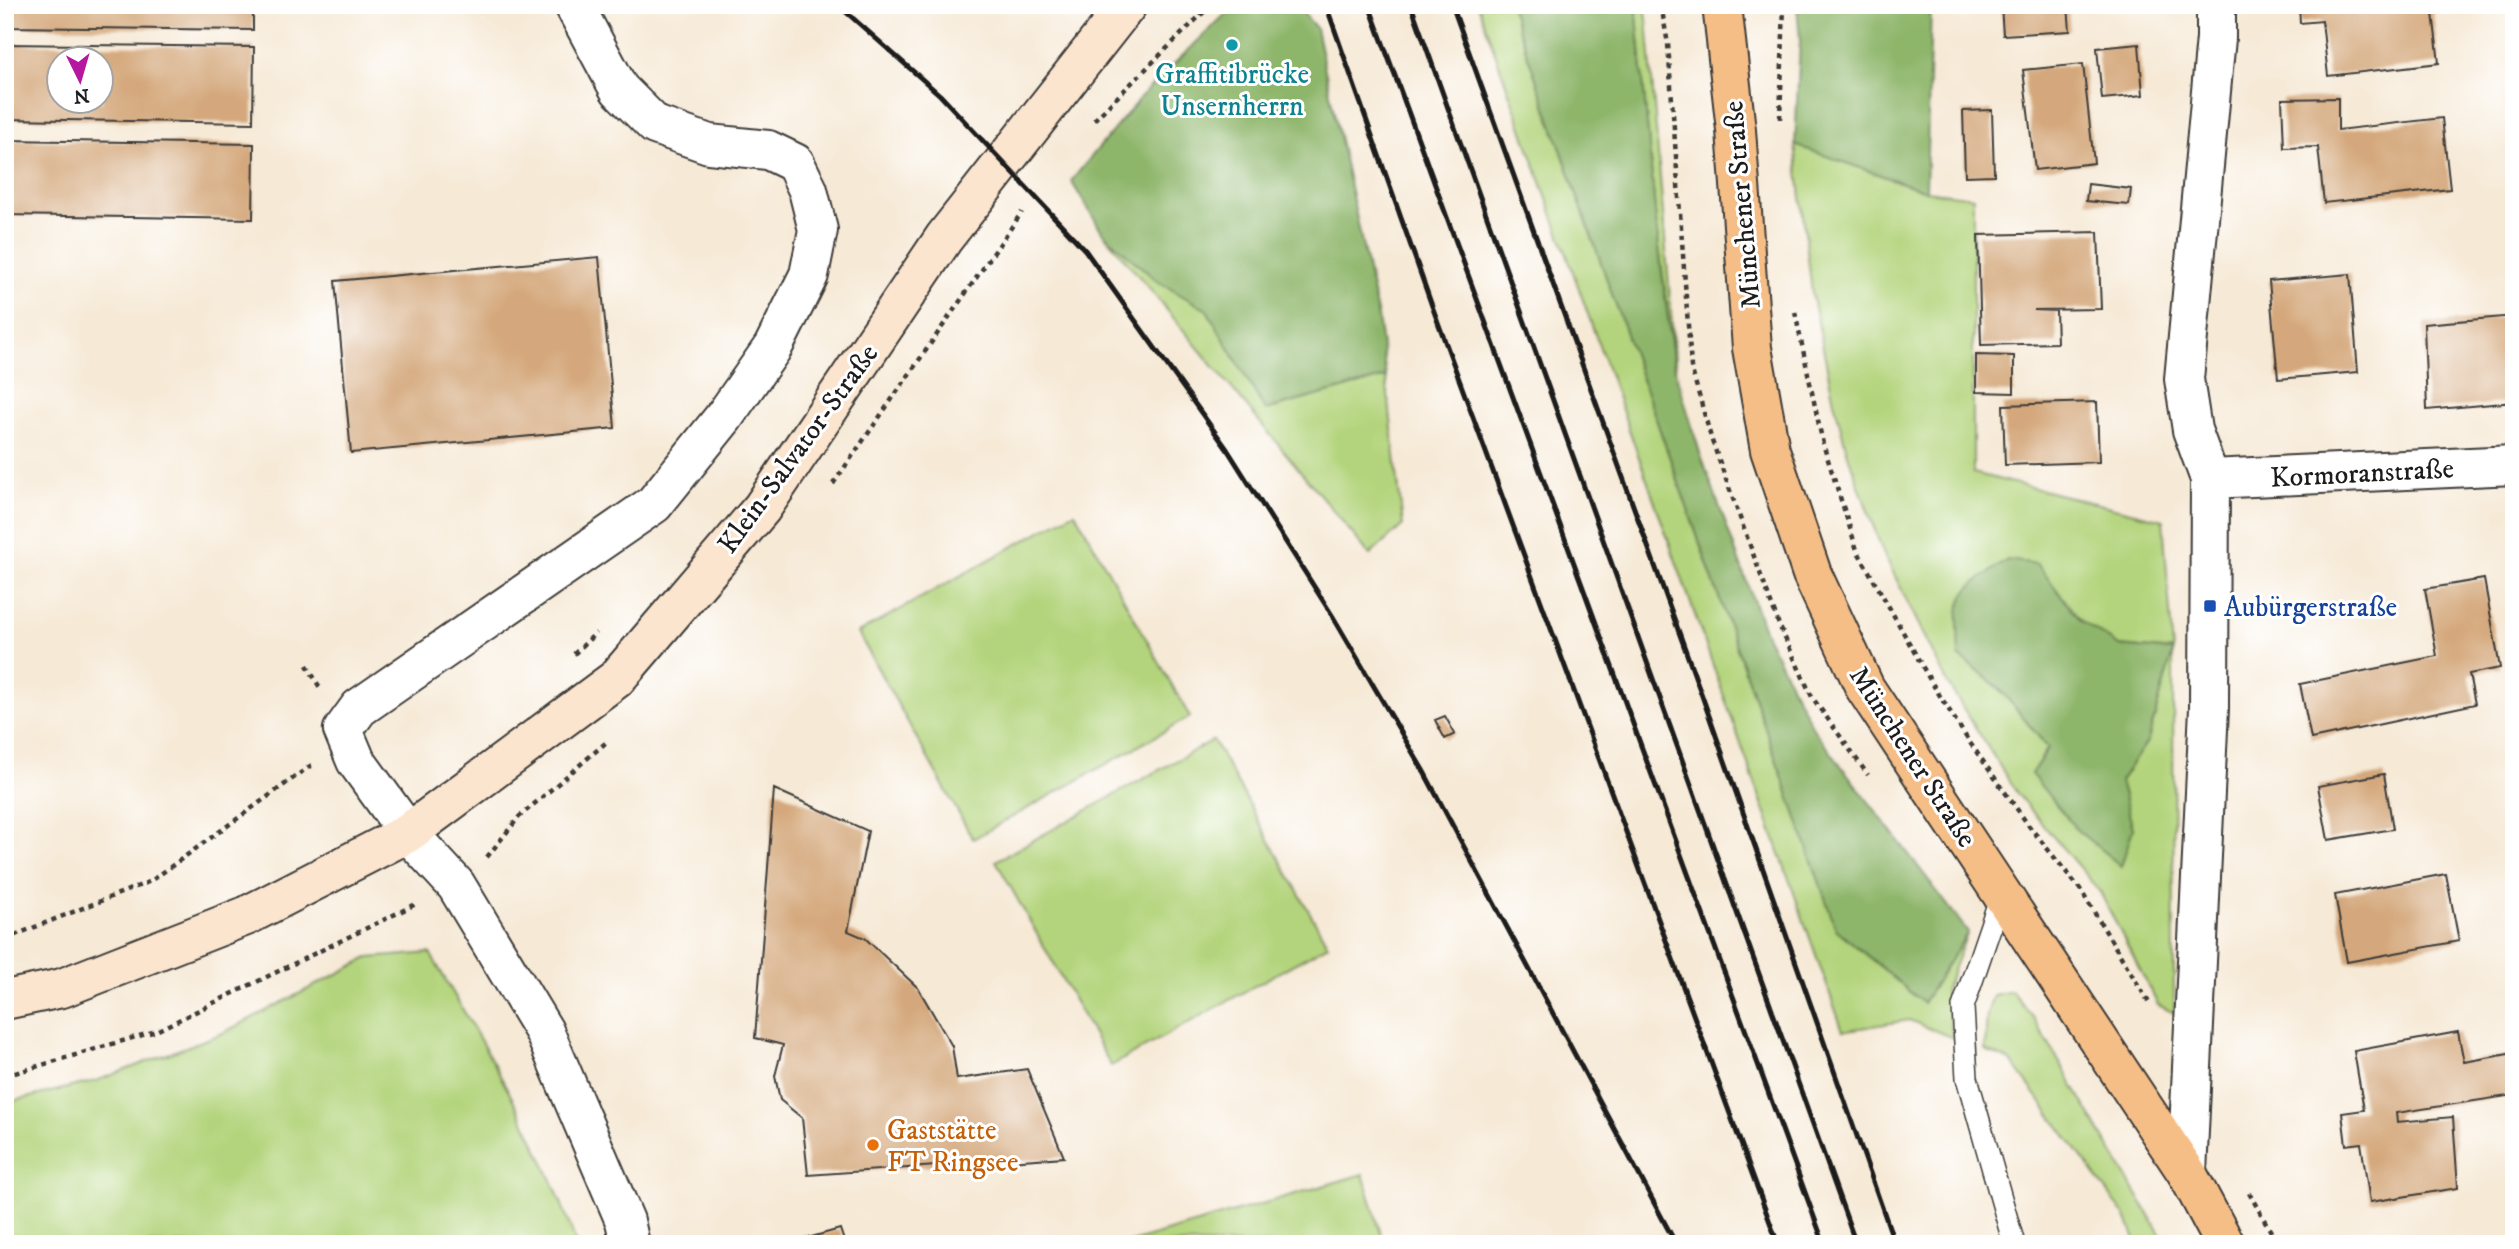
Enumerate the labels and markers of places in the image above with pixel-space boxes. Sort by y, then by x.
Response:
marker: Graffitibrücke Unsernherrn [1224,37,1240,53]
place label: Graffitibrücke Unsernherrn [1155,57,1309,124]
place label: Aubürgerstraße [2224,590,2397,625]
marker: Aubürgerstraße [2202,598,2218,614]
place label: Gaststätte FT Ringsee [887,1113,1019,1180]
marker: Gaststätte FT Ringsee [865,1137,881,1153]

